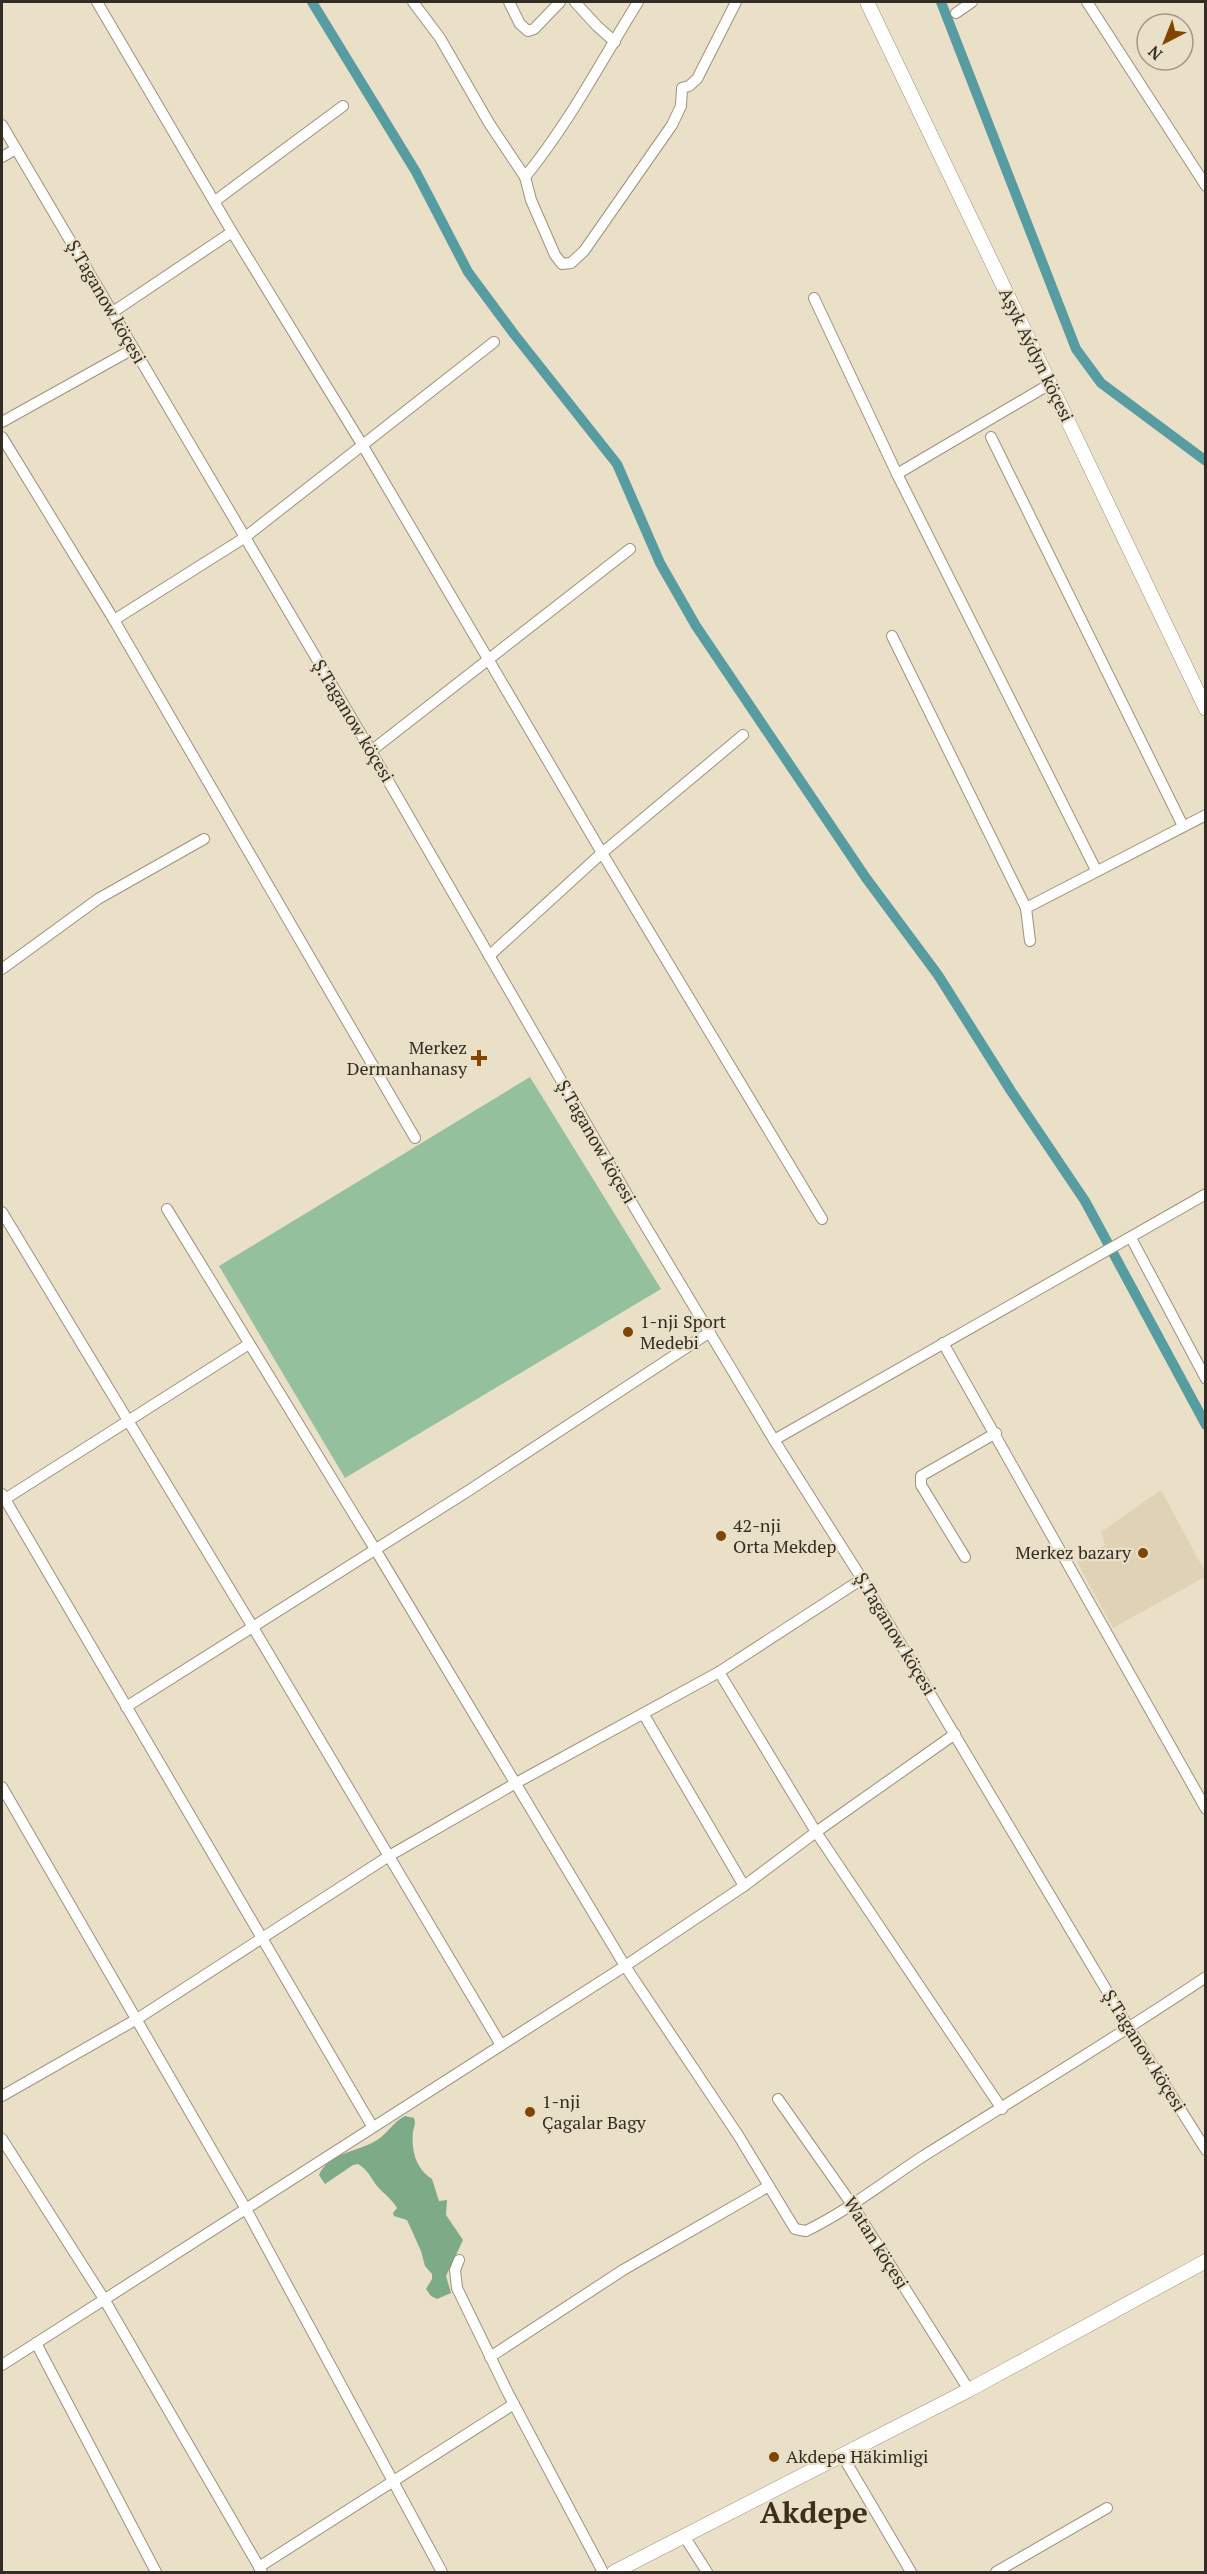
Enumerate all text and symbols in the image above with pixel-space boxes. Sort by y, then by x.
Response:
north arrow [1135,12,1195,72]
text: N [1143,41,1167,65]
street label: Ş.Taganow köçesi [62,235,152,368]
street label: Aşyk Aýdyn köçesi [994,283,1080,426]
street label: Ş.Taganow köçesi [308,655,400,786]
place label: Merkez Dermanhanasy [347,1035,468,1080]
marker: Merkez Dermanhanasy [472,1051,486,1065]
street label: Ş.Taganow köçesi [552,1075,642,1208]
place label: 1-nji Sport Medebi [640,1309,727,1354]
marker: 1-nji Sport Medebi [621,1325,635,1339]
place label: 42-nji Orta Mekdep [733,1513,837,1558]
marker: 42-nji Orta Mekdep [714,1529,728,1543]
place label: Merkez bazary [1015,1540,1132,1564]
marker: Merkez bazary [1136,1546,1150,1560]
street label: Ş.Taganow köçesi [850,1568,942,1699]
street label: Ş.Taganow köçesi [1098,1985,1192,2116]
place label: 1-nji Çagalar Bagy [542,2089,647,2134]
marker: 1-nji Çagalar Bagy [523,2105,537,2119]
street label: Watan köçesi [839,2192,915,2293]
place label: Akdepe Häkimligi [786,2444,928,2468]
marker: Akdepe Häkimligi [767,2450,781,2464]
district label: Akdepe [760,2492,868,2532]

